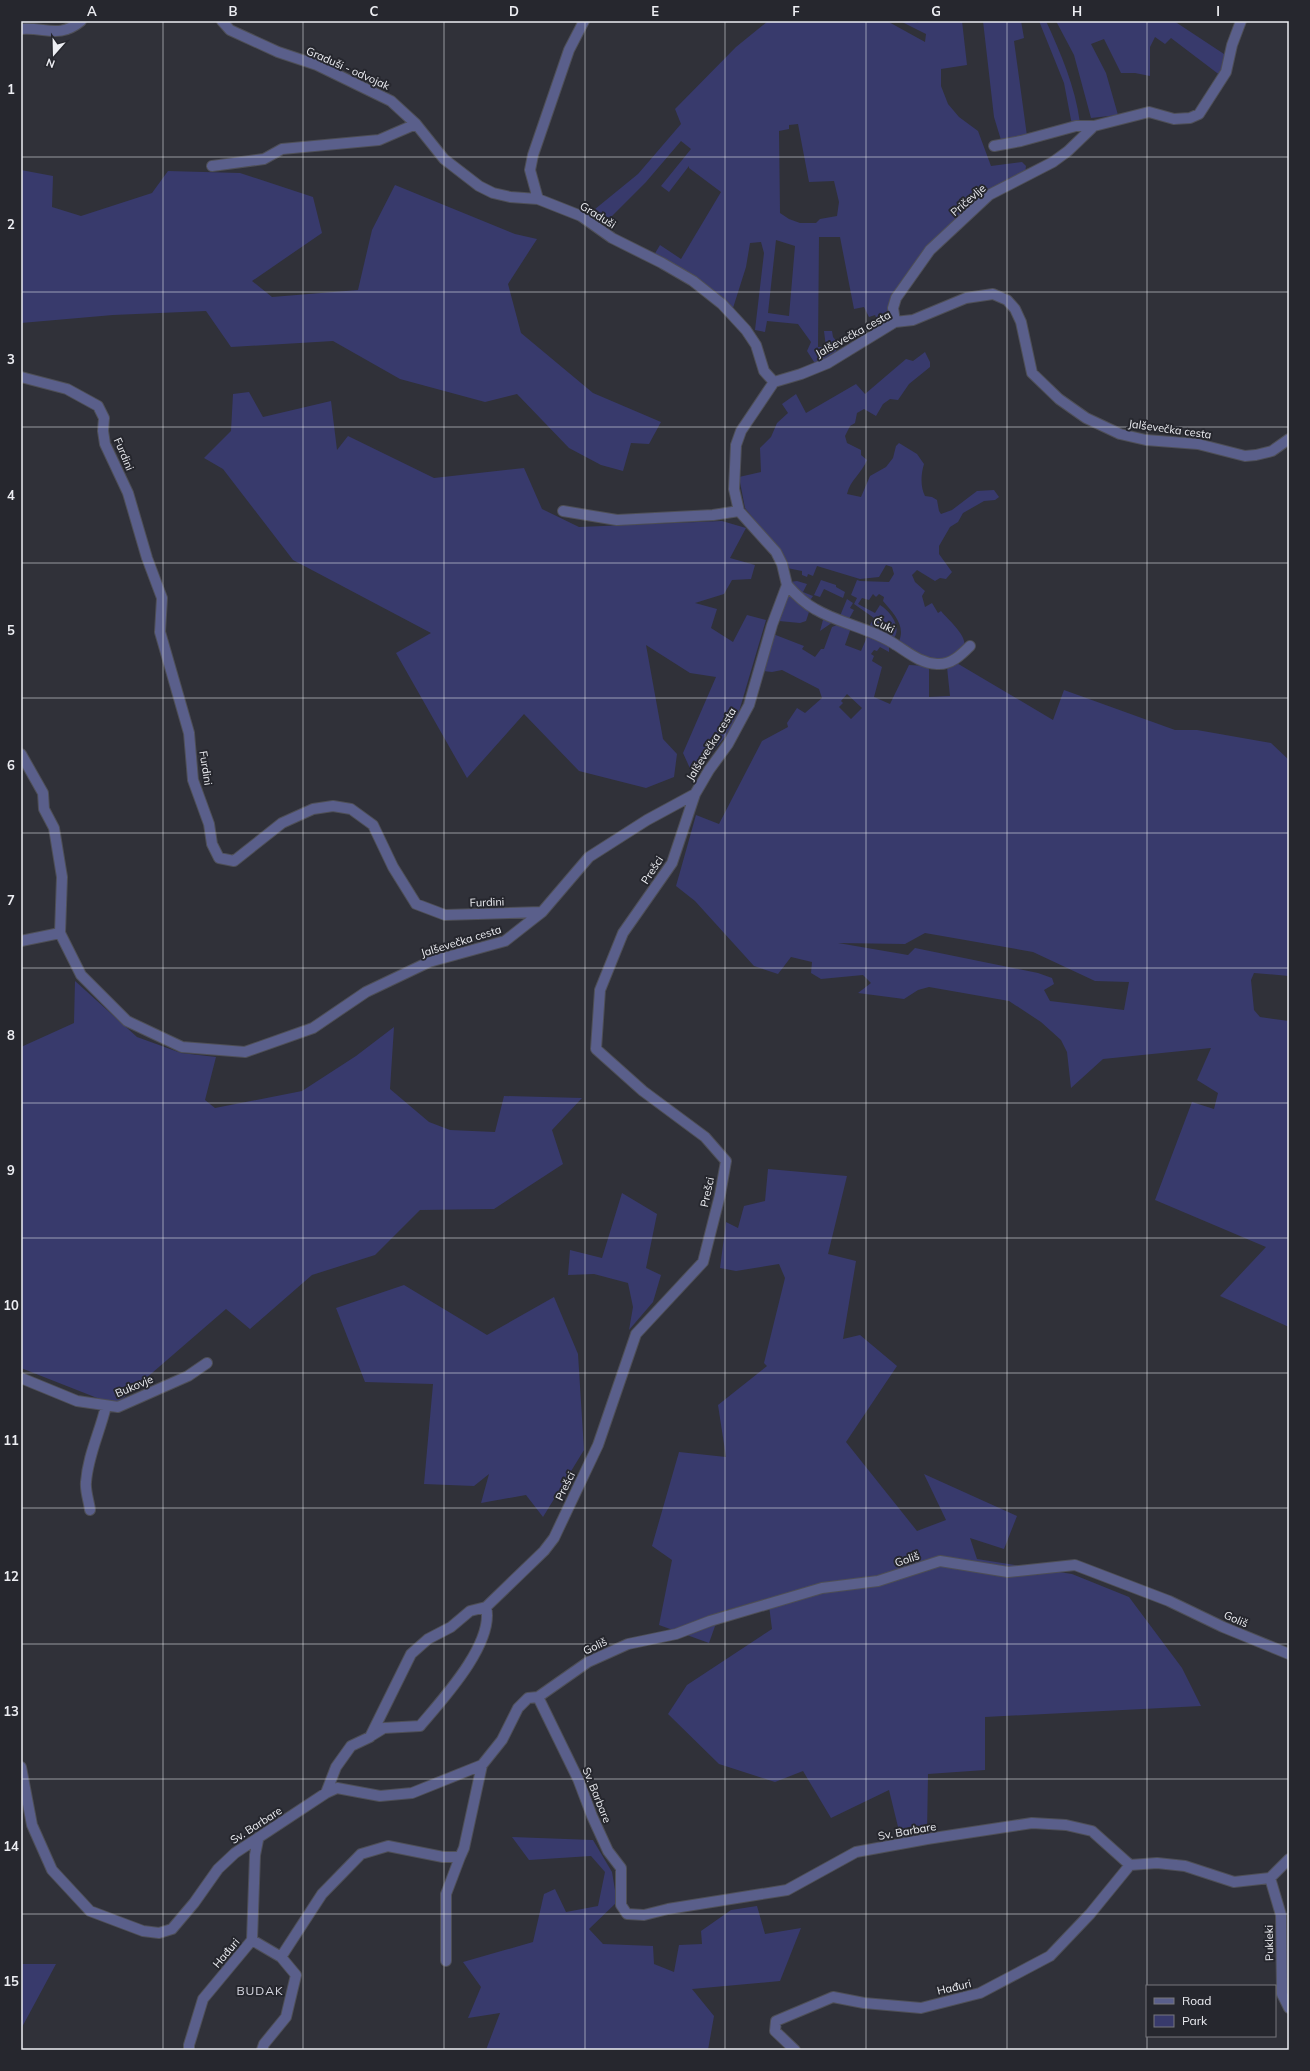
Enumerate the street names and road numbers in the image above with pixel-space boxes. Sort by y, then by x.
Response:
street label: Graduši - odvojak [304,43,392,93]
street label: Pričevlje [948,181,988,219]
street label: Graduši [577,199,619,231]
street label: Jalševečka cesta [813,308,893,360]
street label: Jalševečka cesta [1128,416,1212,442]
street label: Furdini [111,435,137,473]
street label: Ćuki [871,614,897,636]
street label: Jalševečka cesta [683,705,739,783]
street label: Furdini [196,750,216,786]
street label: Prešci [638,853,666,887]
street label: Furdini [469,894,505,910]
street label: Jalševečka cesta [419,922,503,960]
street label: Prešci [697,1176,717,1208]
street label: Bukovje [113,1372,155,1400]
street label: Prešci [552,1469,578,1503]
street label: Goliš [893,1548,921,1570]
street label: Goliš [1222,1608,1250,1630]
street label: Goliš [581,1634,609,1658]
street label: Sv. Barbare [580,1765,614,1825]
street label: Sv. Barbare [228,1803,284,1847]
street label: Sv. Barbare [877,1819,937,1843]
street label: Pukleki [1262,1925,1276,1961]
street label: Hađuri [210,1935,242,1971]
street label: Hađuri [936,1976,972,1998]

